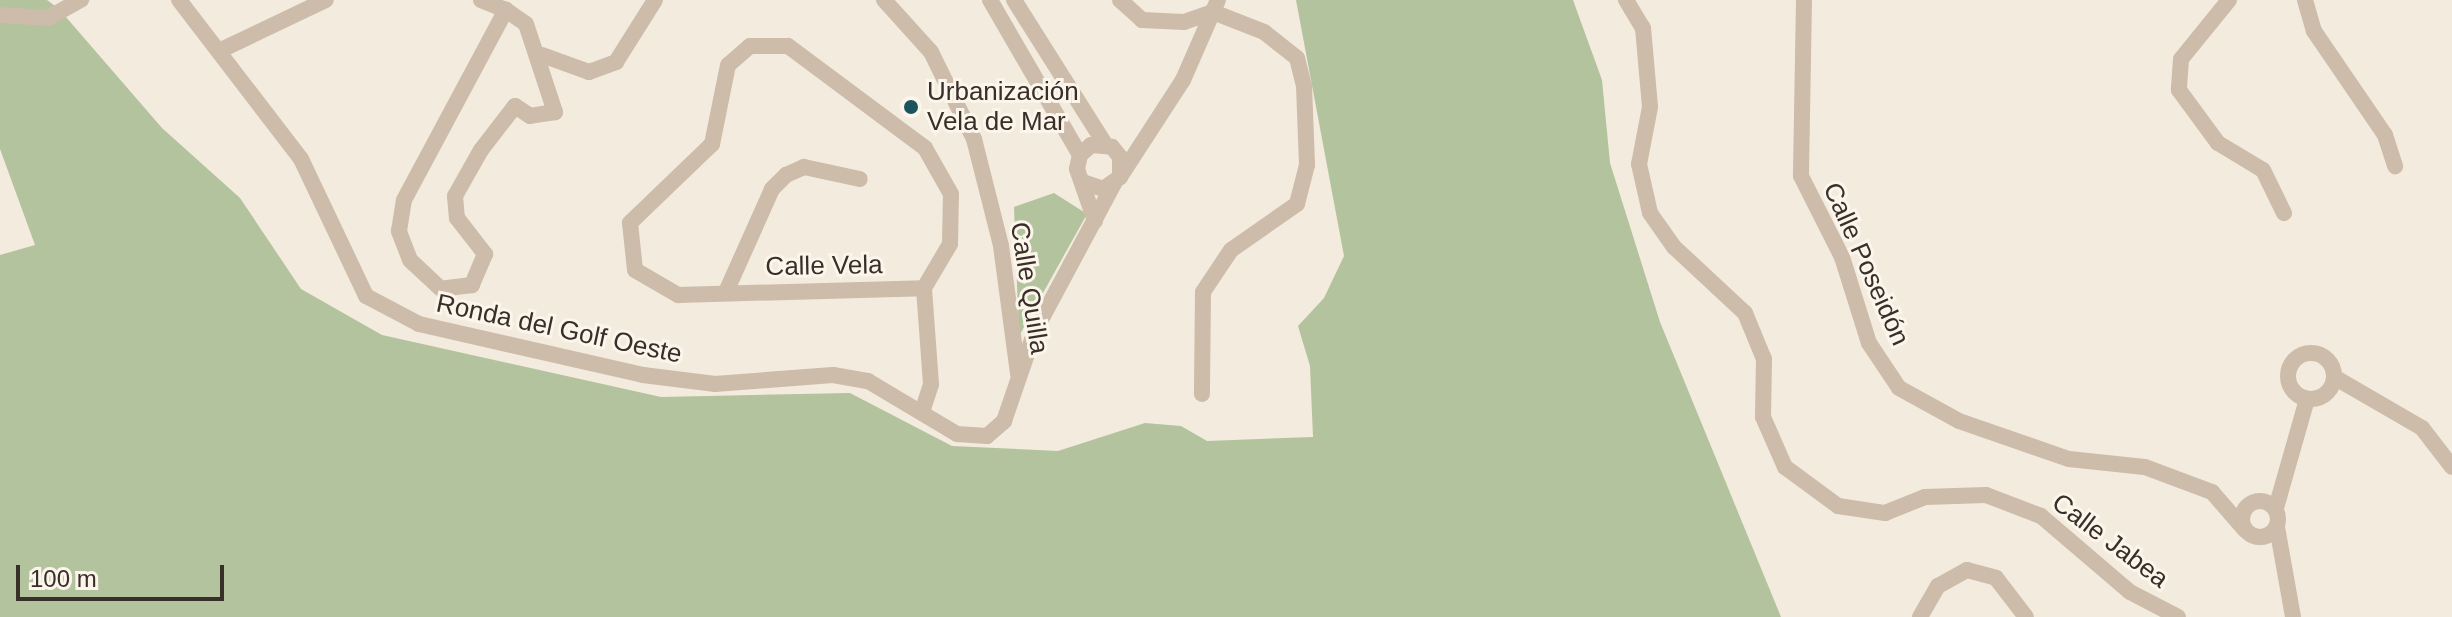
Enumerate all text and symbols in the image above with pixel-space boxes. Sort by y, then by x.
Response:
place label: Urbanización Vela de Mar [927,76,1079,138]
marker: Urbanización Vela de Mar [902,98,920,116]
street label: Calle Poseidón [1816,178,1916,350]
street label: Calle Quilla [1003,220,1055,356]
street label: Calle Vela [765,249,883,283]
street label: Ronda del Golf Oeste [433,288,685,370]
street label: Calle Jabea [2046,487,2174,595]
scale bar [20,549,228,599]
text: 100 m [30,565,97,592]

